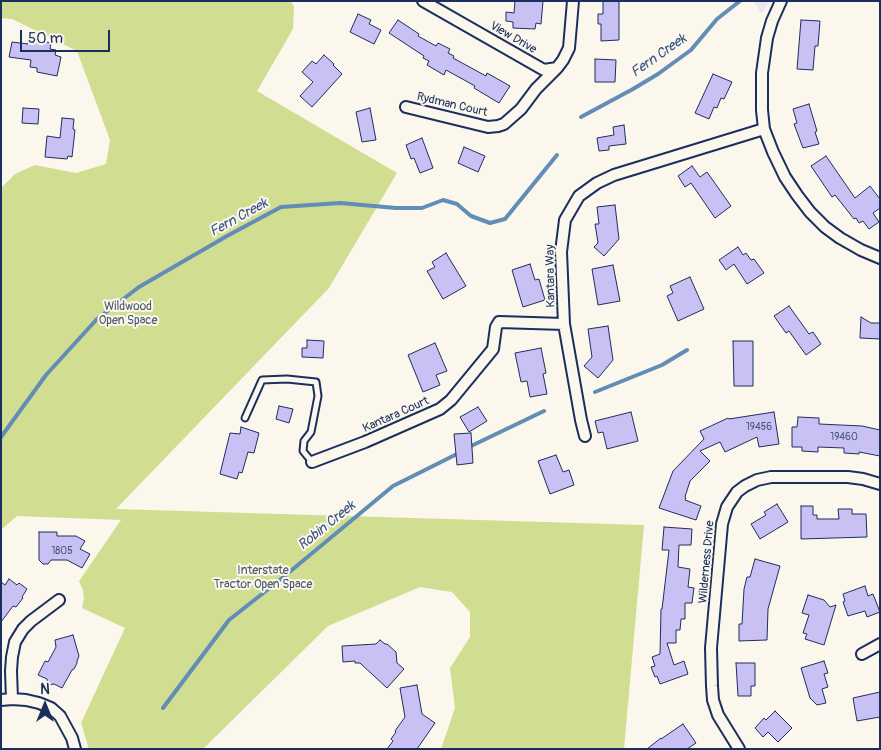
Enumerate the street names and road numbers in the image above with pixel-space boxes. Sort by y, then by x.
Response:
street label: View Drive [487,19,539,57]
street label: Rydman Court [415,90,489,120]
street label: Kantara Way [543,244,559,308]
street label: Kantara Court [361,394,431,436]
street label: Wilderness Drive [696,520,718,604]

